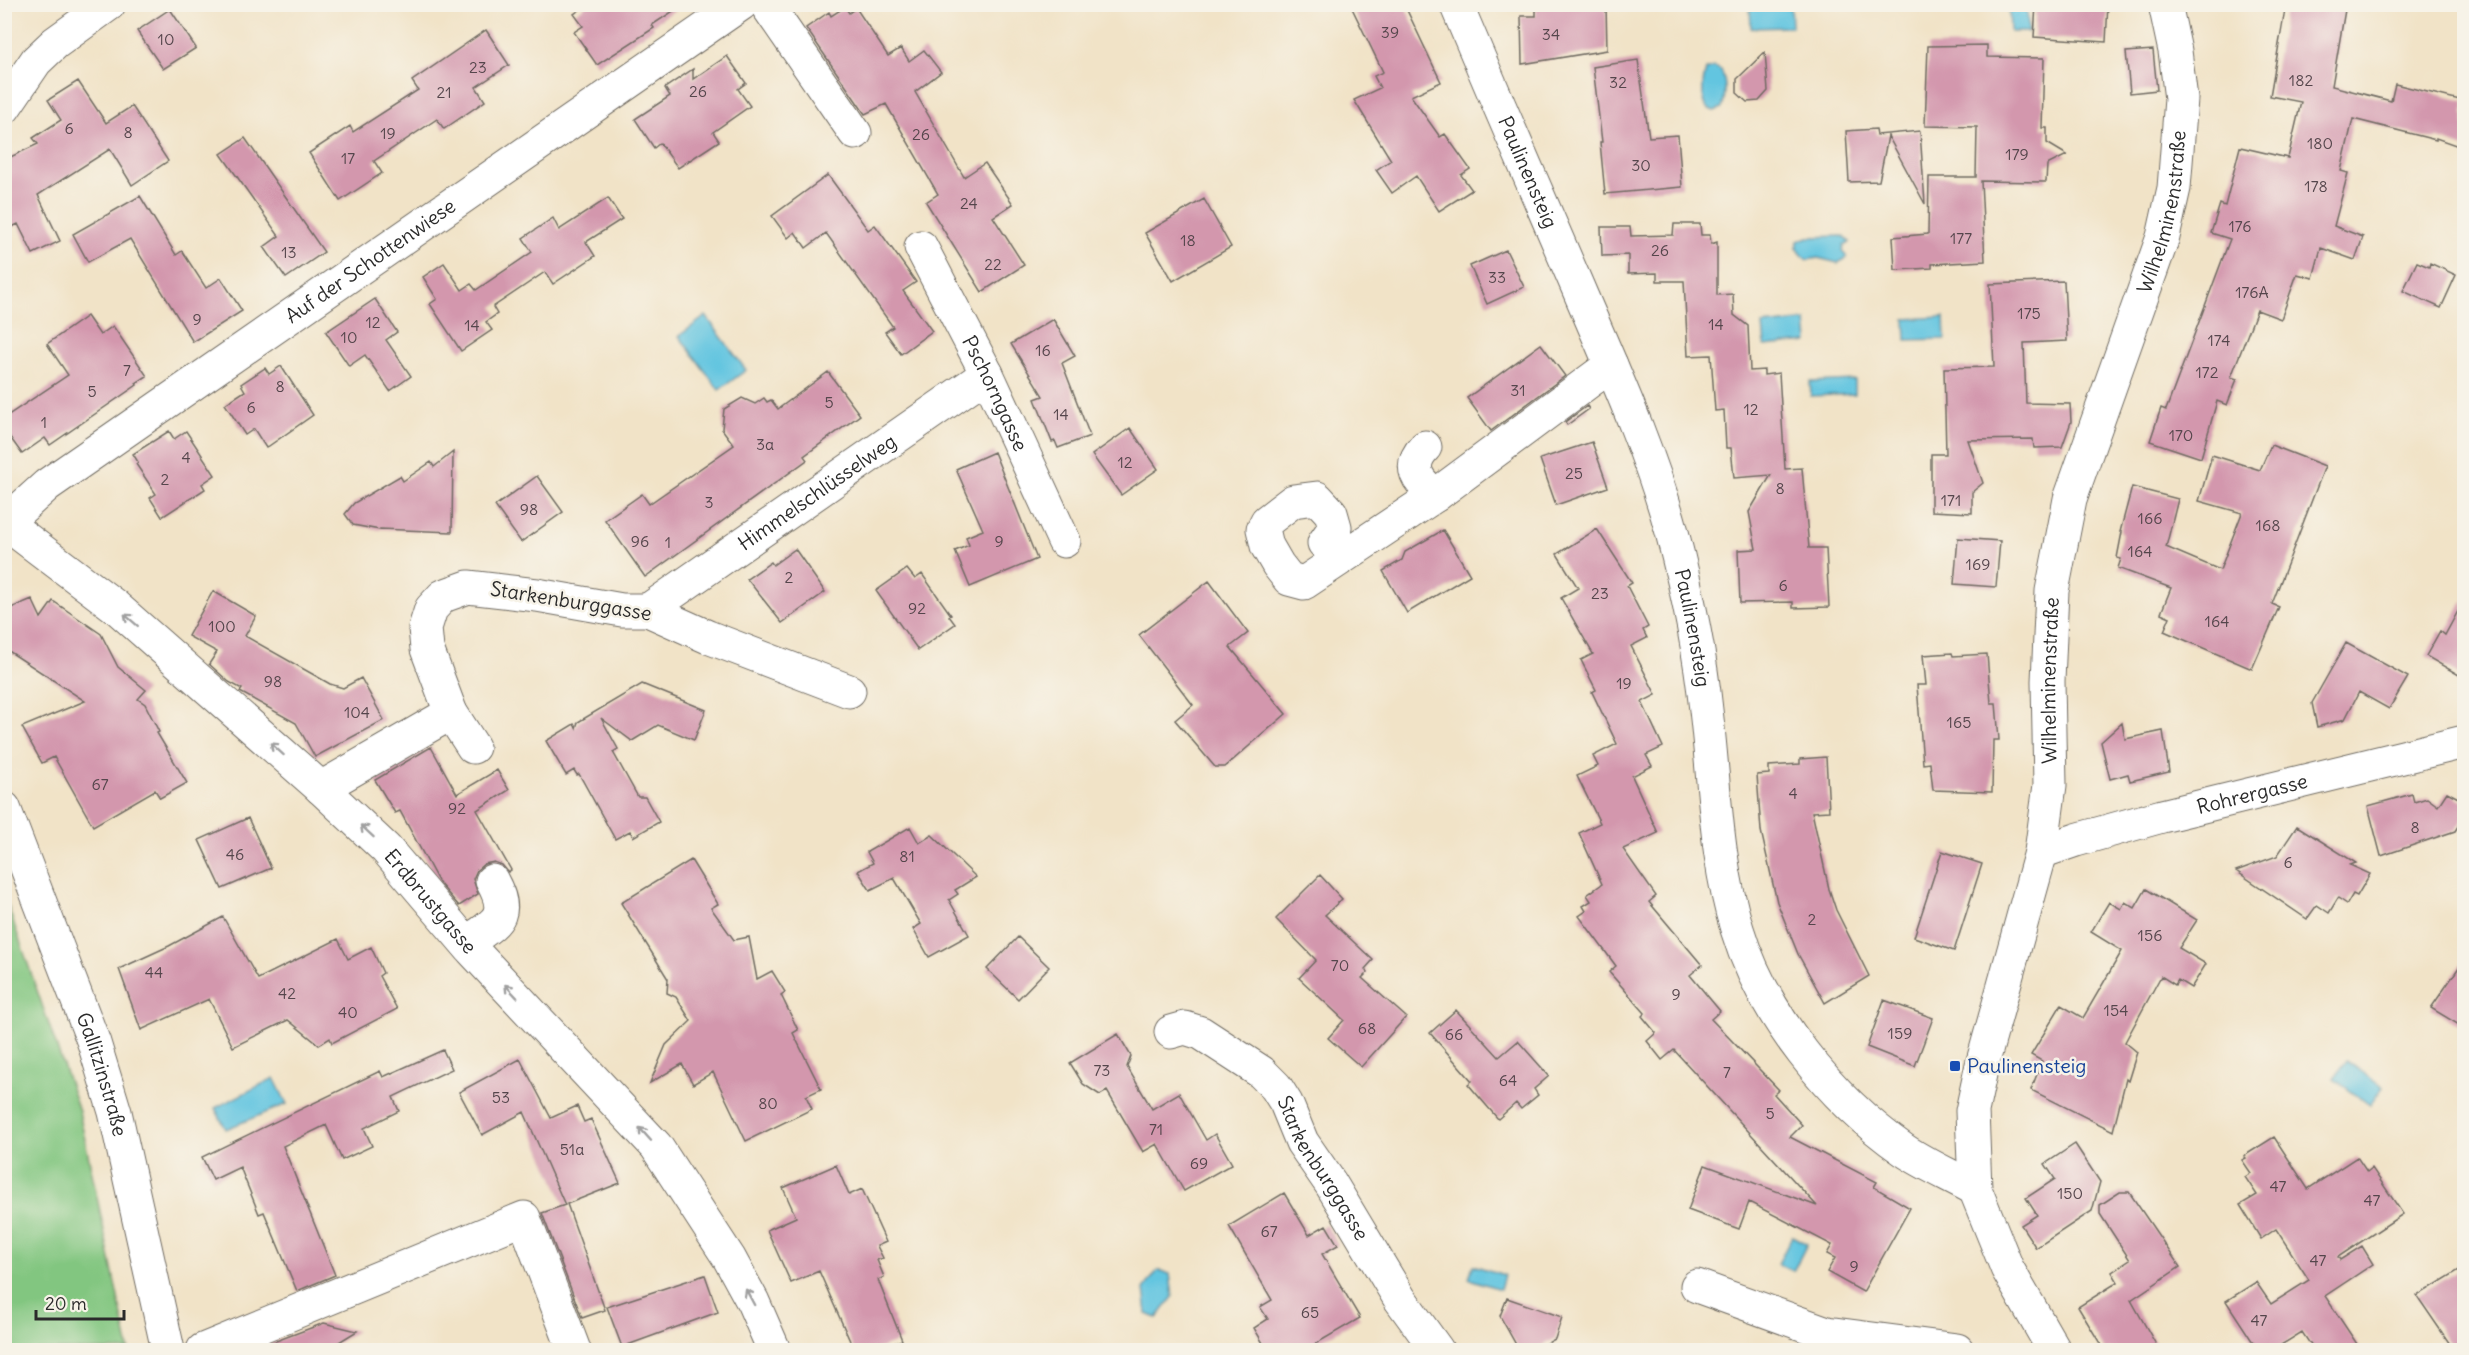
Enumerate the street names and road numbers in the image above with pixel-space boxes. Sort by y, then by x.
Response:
street label: Paulinensteig [1493,112,1564,232]
street label: Wilhelminenstraße [2131,129,2190,296]
street label: Auf der Schottenwiese [280,193,460,328]
street label: Pschorngasse [957,331,1034,455]
street label: Himmelschlüsselweg [733,428,901,556]
street label: Paulinensteig [1670,566,1716,688]
street label: Starkenburggasse [489,575,653,626]
street label: Wilhelminenstraße [2035,597,2064,764]
street label: Rohrergasse [2194,768,2310,819]
street label: Erdbrustgasse [379,844,483,959]
street label: Gallitzinstraße [71,1009,133,1139]
street label: Starkenburggasse [1272,1091,1375,1244]

